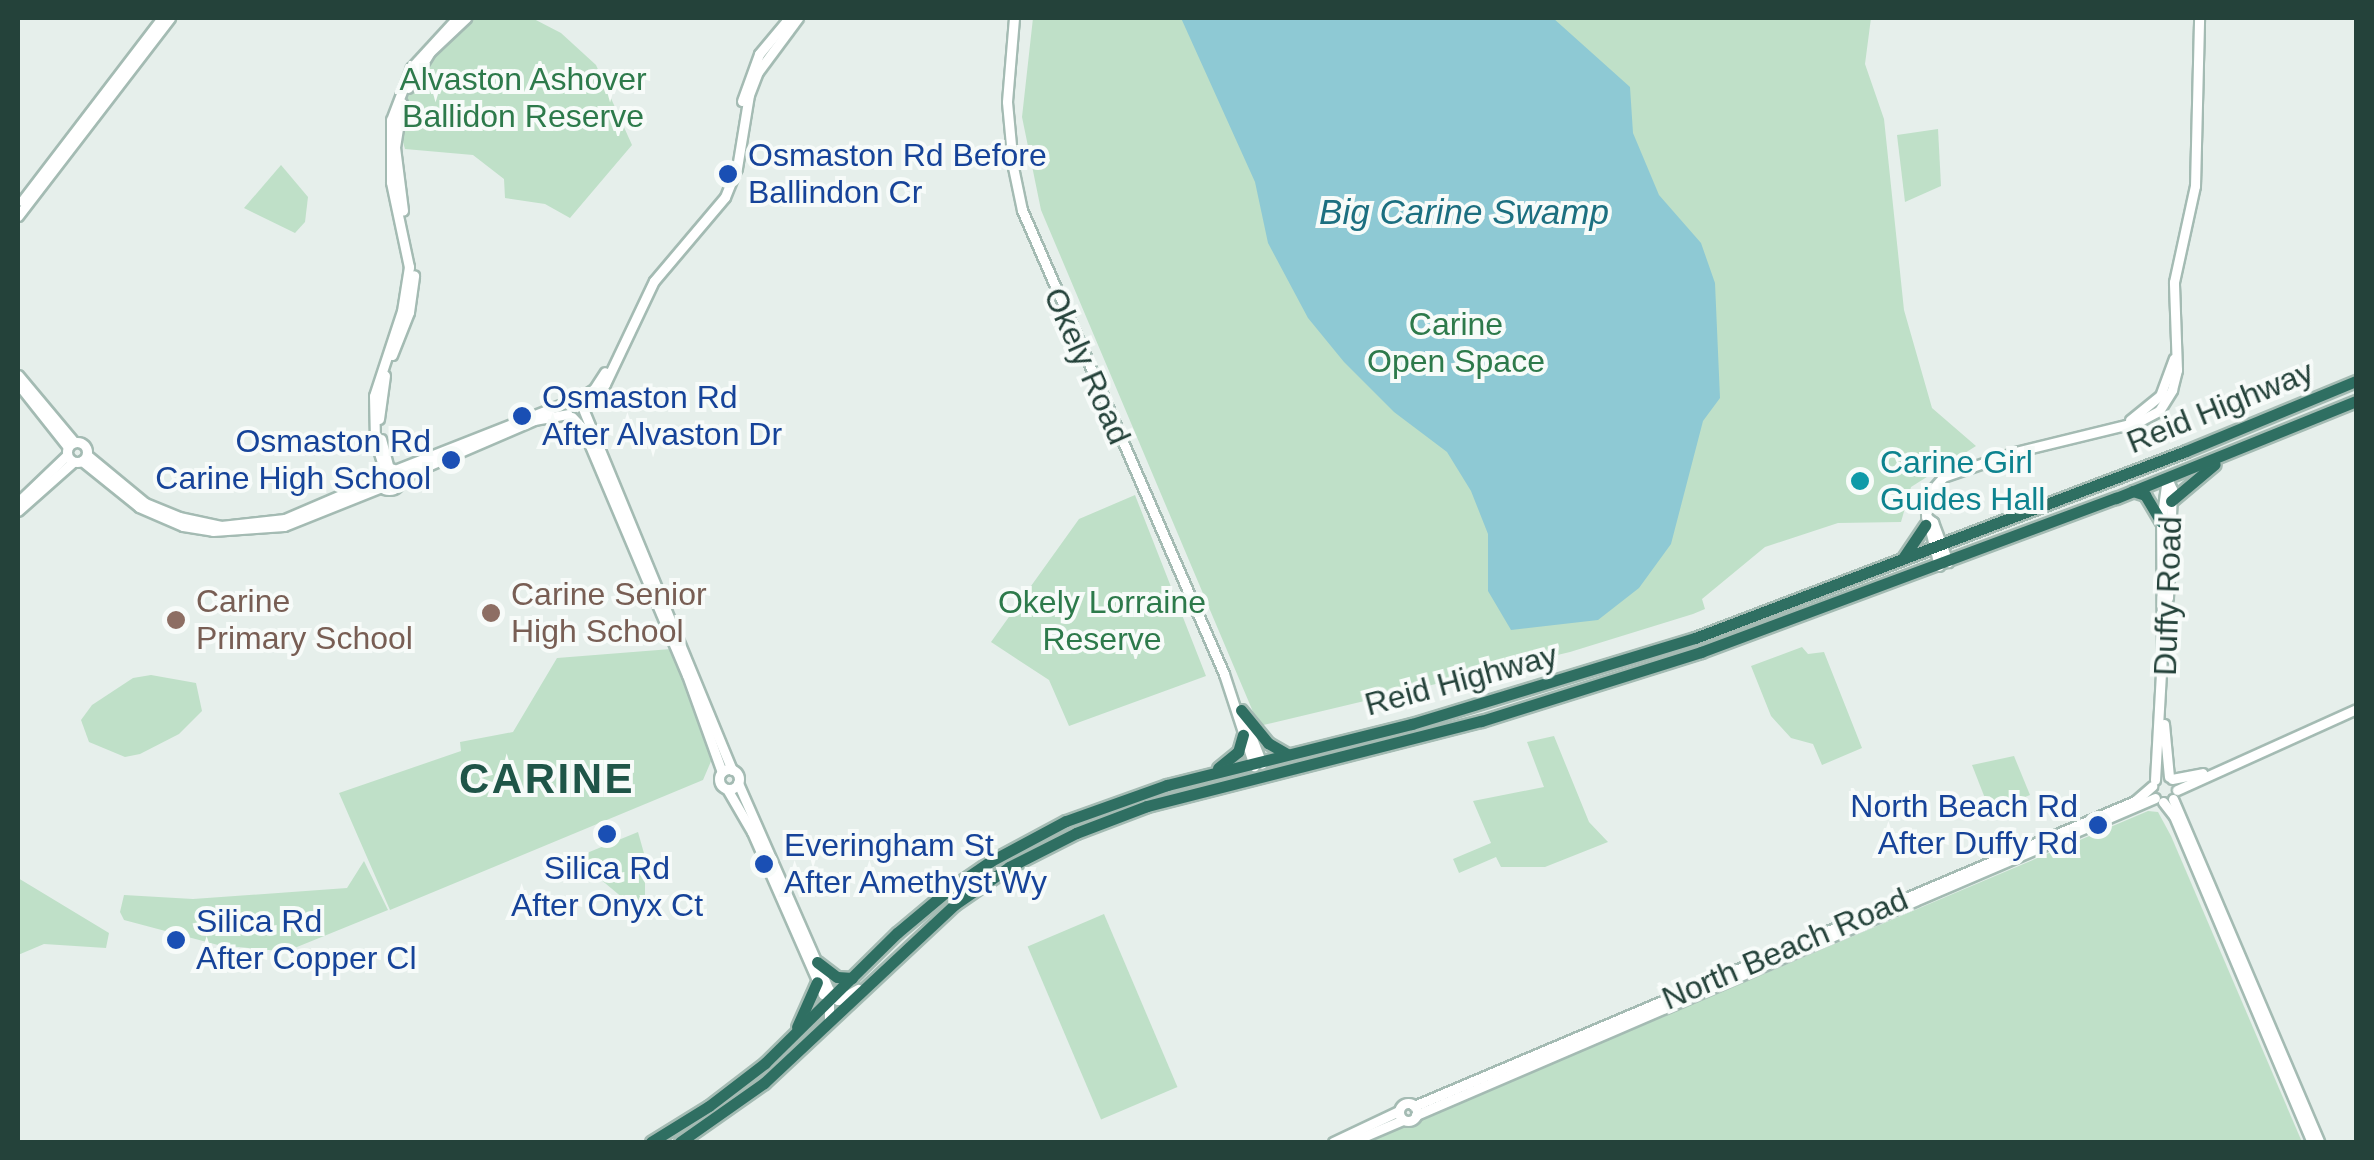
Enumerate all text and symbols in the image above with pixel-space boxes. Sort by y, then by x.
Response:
park label: Alvaston Ashover Ballidon Reserve [398,61,648,136]
place label: Osmaston Rd Before Ballindon Cr [748,137,1047,212]
marker: Osmaston Rd Before Ballindon Cr [717,163,739,185]
water label: Big Carine Swamp [1319,191,1609,233]
street label: Okely Road [1035,282,1139,450]
park label: Carine Open Space [1367,306,1545,381]
street label: Reid Highway [2121,352,2319,462]
place label: Osmaston Rd After Alvaston Dr [542,379,784,454]
marker: Osmaston Rd After Alvaston Dr [511,405,533,427]
place label: Osmaston Rd Carine High School [155,423,431,498]
place label: Carine Girl Guides Hall [1880,444,2045,519]
marker: Osmaston Rd Carine High School [440,449,462,471]
marker: Carine Girl Guides Hall [1849,470,1871,492]
street label: Duffy Road [2146,516,2190,676]
place label: Carine Senior High School [511,576,707,651]
place label: Carine Primary School [196,583,413,658]
park label: Okely Lorraine Reserve [998,584,1206,659]
marker: Carine Senior High School [480,602,502,624]
marker: Carine Primary School [165,609,187,631]
street label: Reid Highway [1361,636,1561,724]
district label: CARINE [459,754,635,804]
place label: North Beach Rd After Duffy Rd [1850,788,2078,863]
marker: North Beach Rd After Duffy Rd [2087,814,2109,836]
marker: Silica Rd After Onyx Ct [596,823,618,845]
place label: Everingham St After Amethyst Wy [784,827,1049,902]
place label: Silica Rd After Onyx Ct [511,850,703,925]
marker: Everingham St After Amethyst Wy [753,853,775,875]
street label: North Beach Road [1656,880,1914,1018]
place label: Silica Rd After Copper Cl [196,903,417,978]
marker: Silica Rd After Copper Cl [165,929,187,951]

